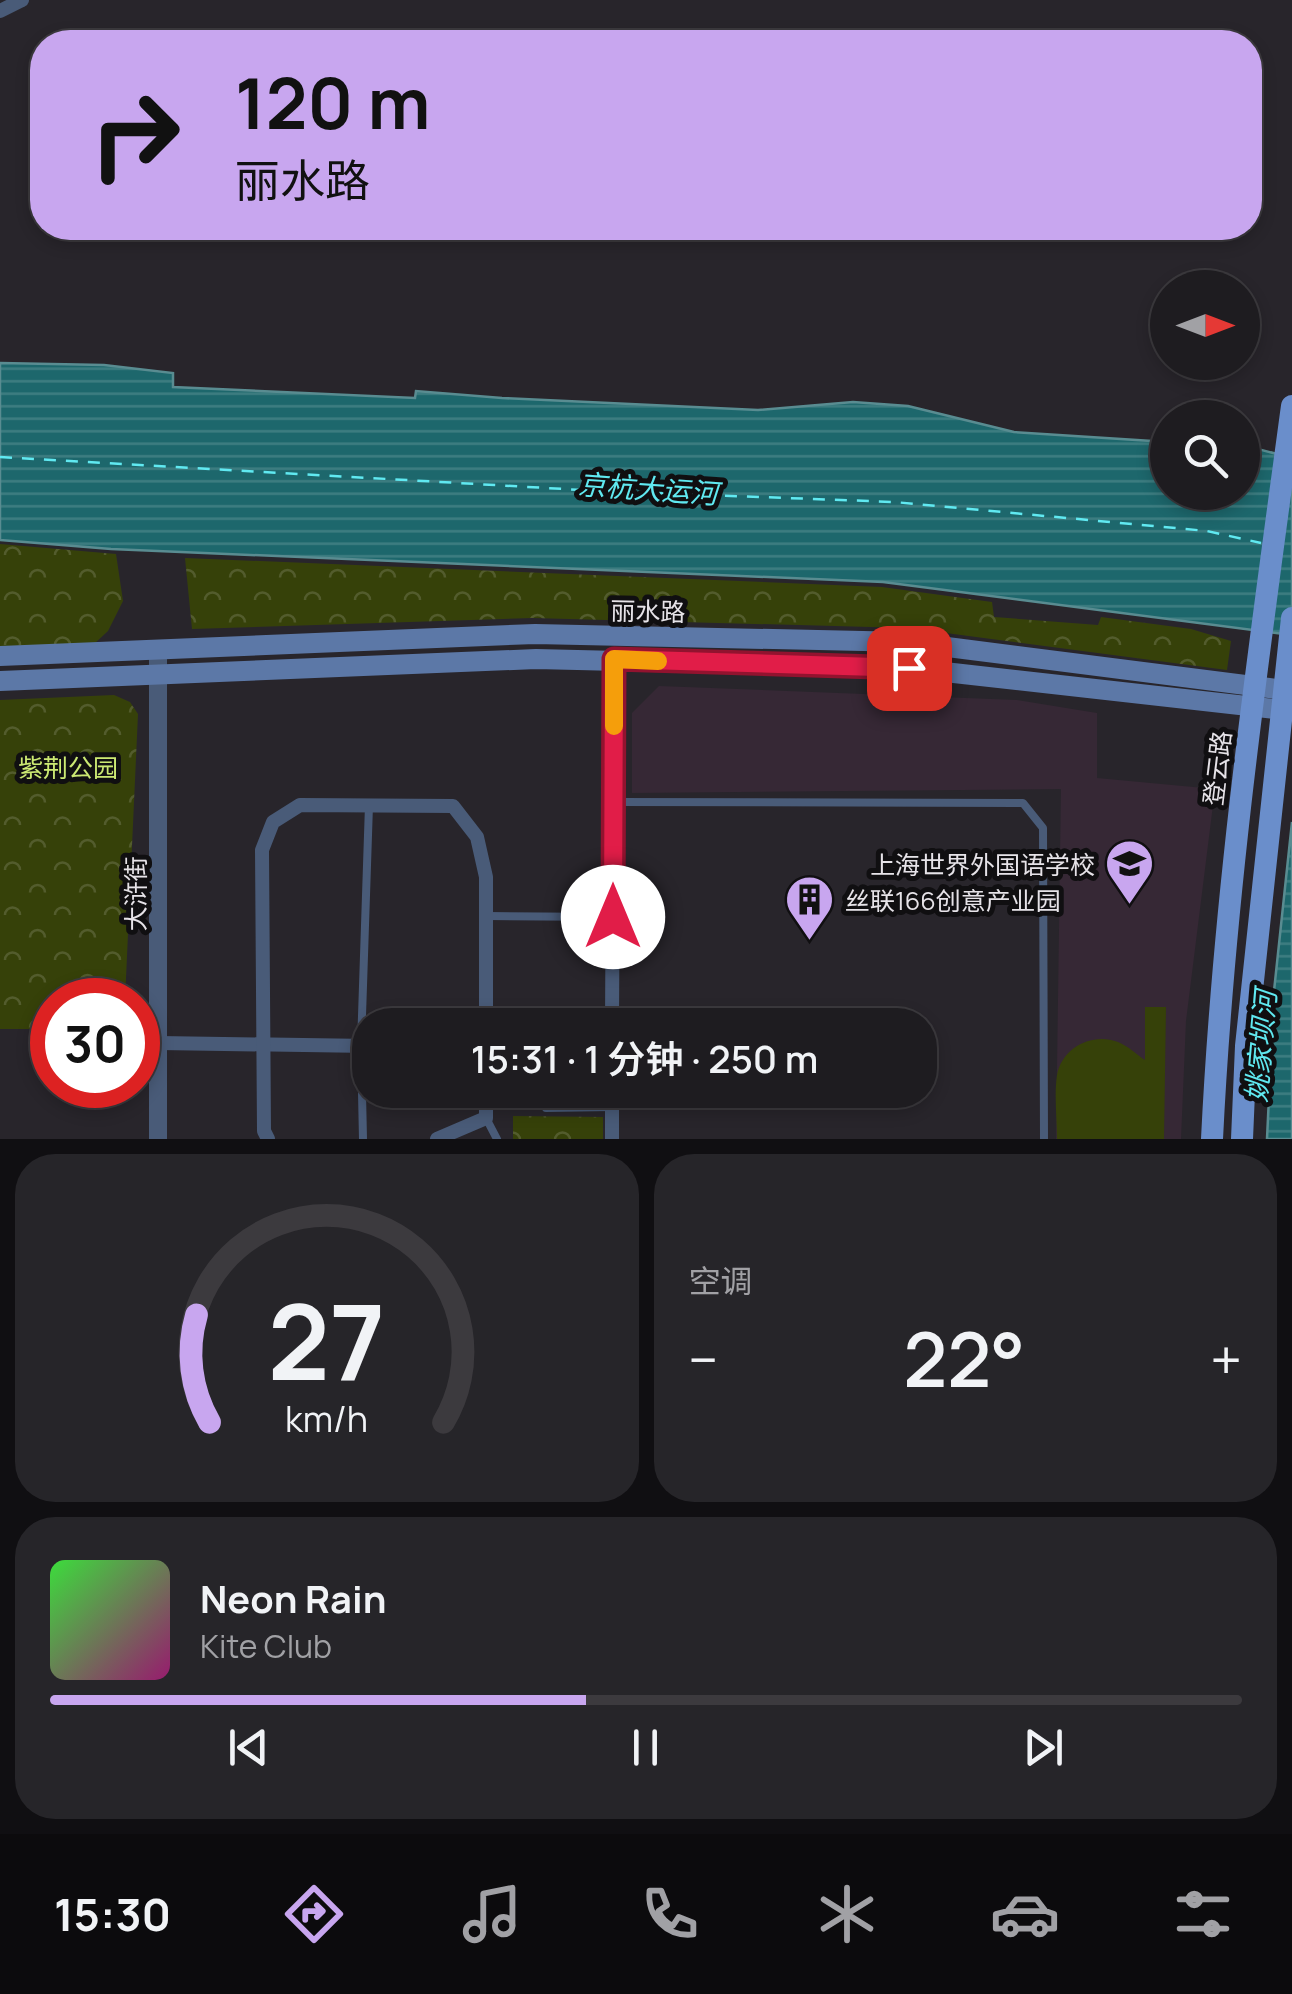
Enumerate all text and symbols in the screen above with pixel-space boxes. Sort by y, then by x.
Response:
text: 120 m [235,54,430,150]
icon: right [70,70,200,200]
text: 丽水路 [235,149,370,211]
north arrow [1150,270,1260,380]
map controls [1150,270,1260,510]
button: search [1150,400,1260,510]
water label: 京杭大运河 [577,464,724,512]
street label: 丽水路 [610,593,686,629]
pin [867,626,952,711]
icon: arrive [882,641,937,696]
street label: 登云路 [1195,729,1239,807]
park label: 紫荆公园 [18,750,118,785]
school or university icon: 上海世界外国语学校 [1104,838,1156,906]
place label: 上海世界外国语学校 [870,847,1095,882]
street label: 大浒街 [118,856,153,932]
position arrow [561,865,665,969]
building icon: 丝联166创意产业园 [784,874,836,942]
place label: 丝联166创意产业园 [845,883,1061,918]
speed limit sign: 30 [30,978,160,1108]
water label: 姚家坝河 [1236,984,1284,1103]
text: 15:31 · 1 分钟 · 250 m [471,1032,818,1084]
text: 空调 [689,1259,753,1303]
text: 27 [268,1269,385,1411]
text: 22° [903,1307,1025,1410]
text: − [689,1321,718,1397]
text: + [1210,1321,1242,1397]
text: km/h [285,1394,368,1443]
text: Neon Rain [200,1572,386,1624]
text: Kite Club [200,1624,332,1668]
icon: previous [221,1720,276,1775]
icon: pause [618,1720,673,1775]
icon: next [1016,1720,1071,1775]
icon: directions [279,1879,349,1949]
icon: music [457,1879,527,1949]
icon: phone [635,1879,705,1949]
icon: climate [812,1879,882,1949]
icon: car [990,1879,1060,1949]
icon: filters [1168,1879,1238,1949]
text: 15:30 [54,1883,171,1945]

